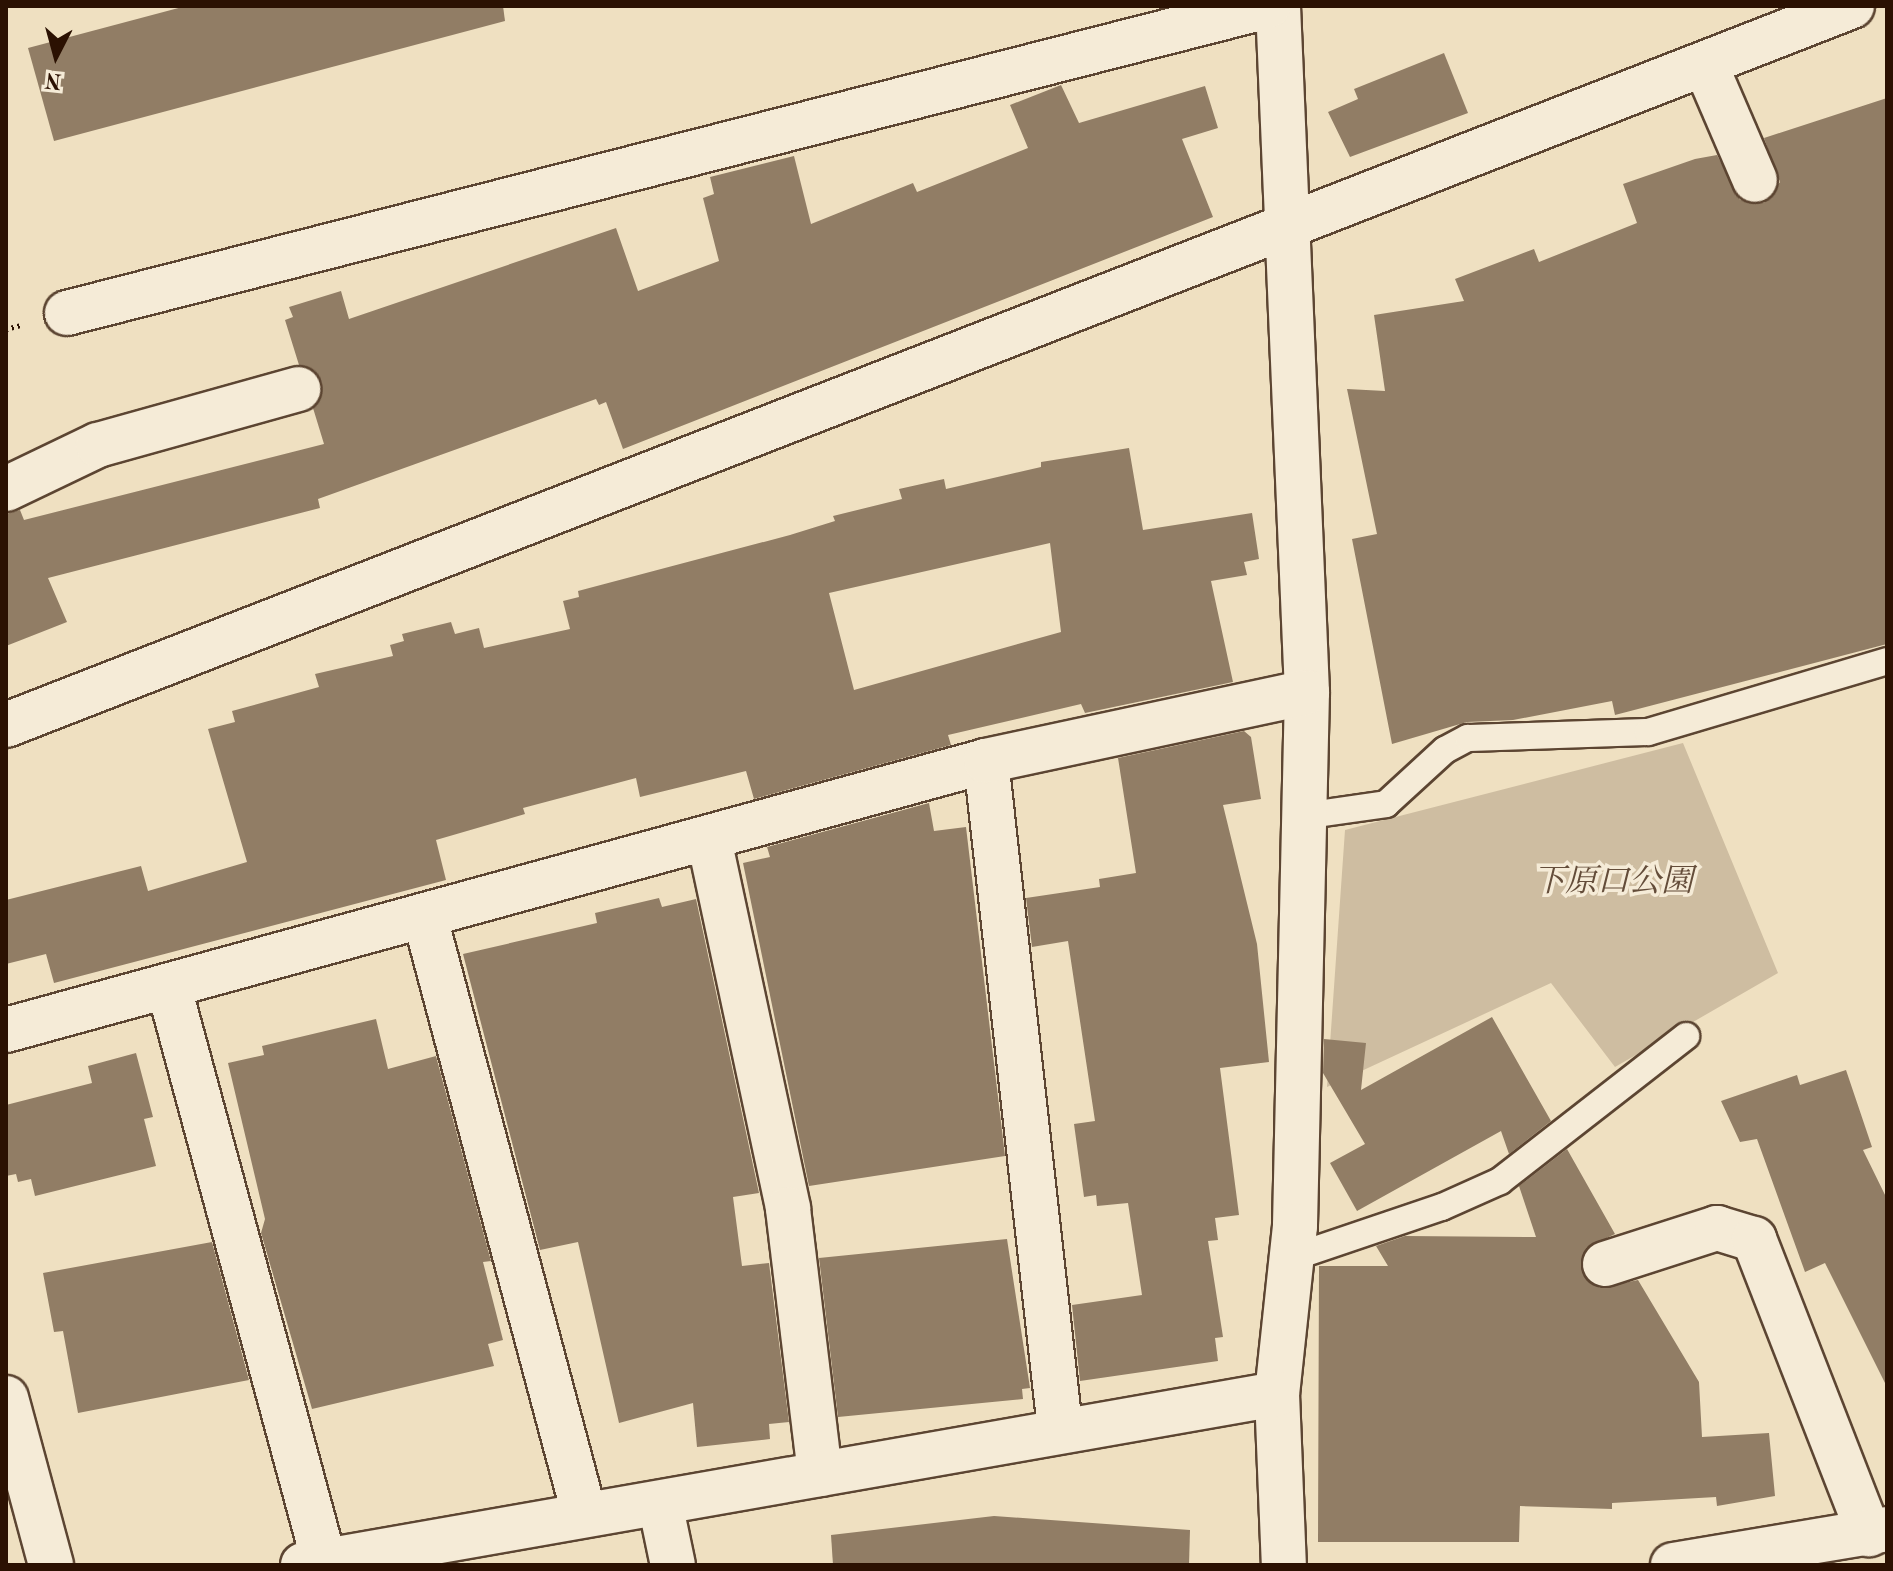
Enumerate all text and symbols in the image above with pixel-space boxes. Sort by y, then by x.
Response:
north arrow [16,16,96,96]
text: N [44,68,63,92]
park label: 下原口公園 [1533,864,1693,902]

